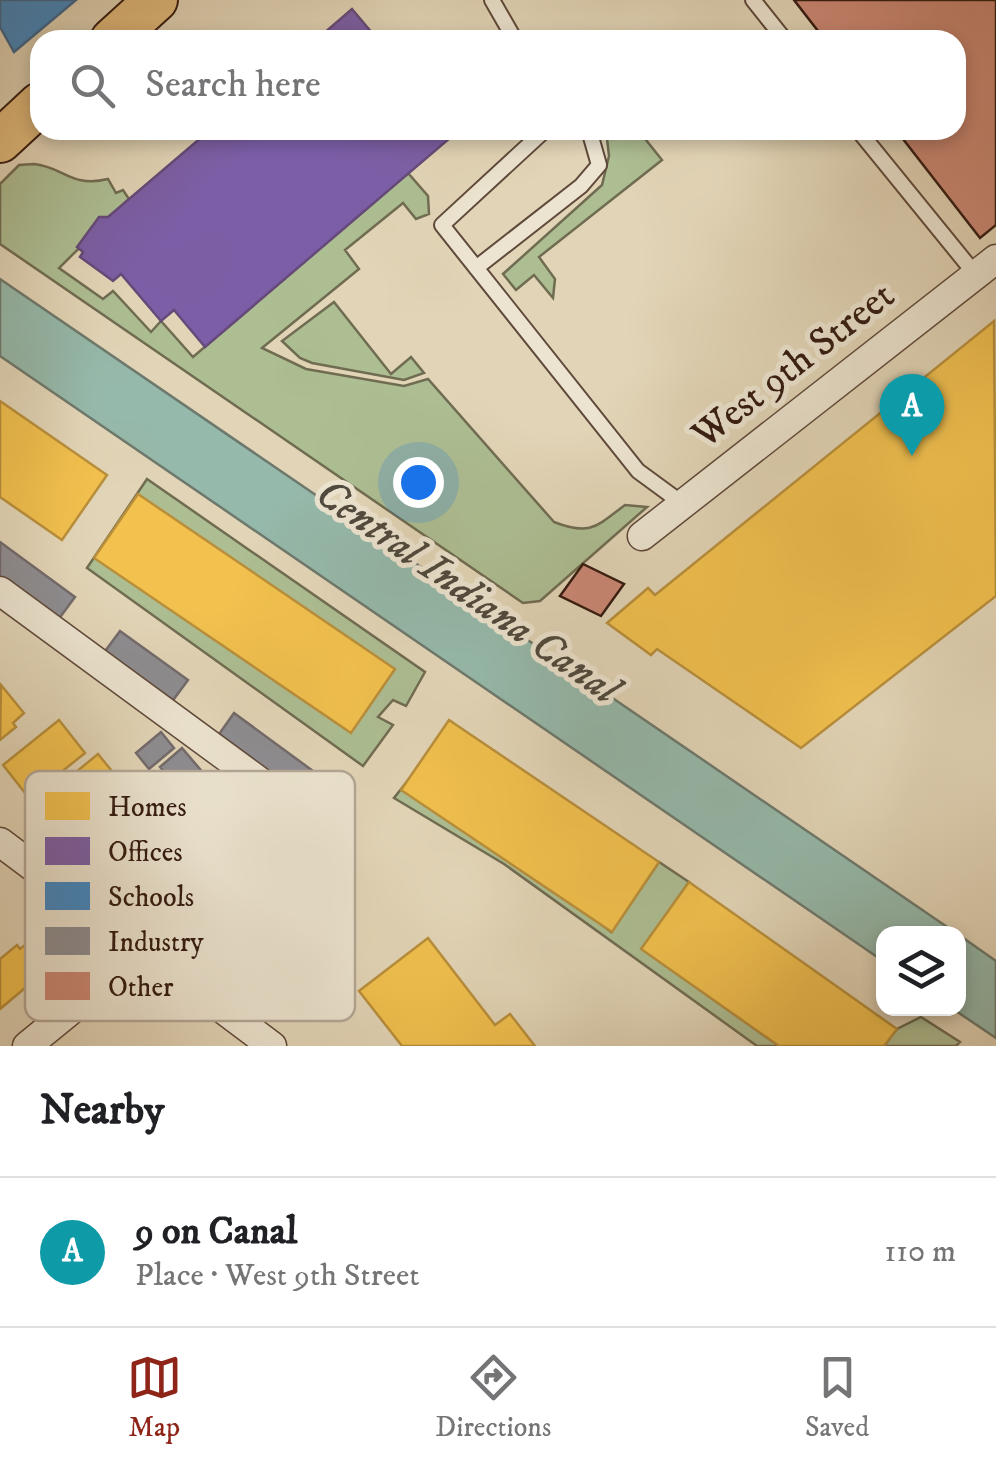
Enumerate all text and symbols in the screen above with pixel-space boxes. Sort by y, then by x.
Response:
search box [30,30,966,140]
icon: search [65,58,120,113]
text: Search here [145,61,321,109]
street label: West 9th Street [682,272,905,461]
pin: A [880,374,944,456]
your location [393,457,444,508]
water label: Central Indiana Canal [305,468,632,718]
legend [25,771,355,1021]
text: Homes [108,790,187,825]
text: Offices [108,835,183,870]
text: Schools [108,880,194,915]
text: Industry [108,925,204,960]
map controls [876,926,966,1016]
button: layers [876,926,966,1016]
text: Other [108,970,174,1005]
text: Nearby [40,1085,164,1137]
text: 9 on Canal [135,1208,297,1256]
text: A [62,1232,83,1272]
text: 110 m [884,1232,956,1272]
text: Place · West 9th Street [135,1256,419,1296]
tab: Map [127,1350,182,1445]
tab: Directions [435,1350,551,1445]
tab: Saved [805,1350,869,1445]

